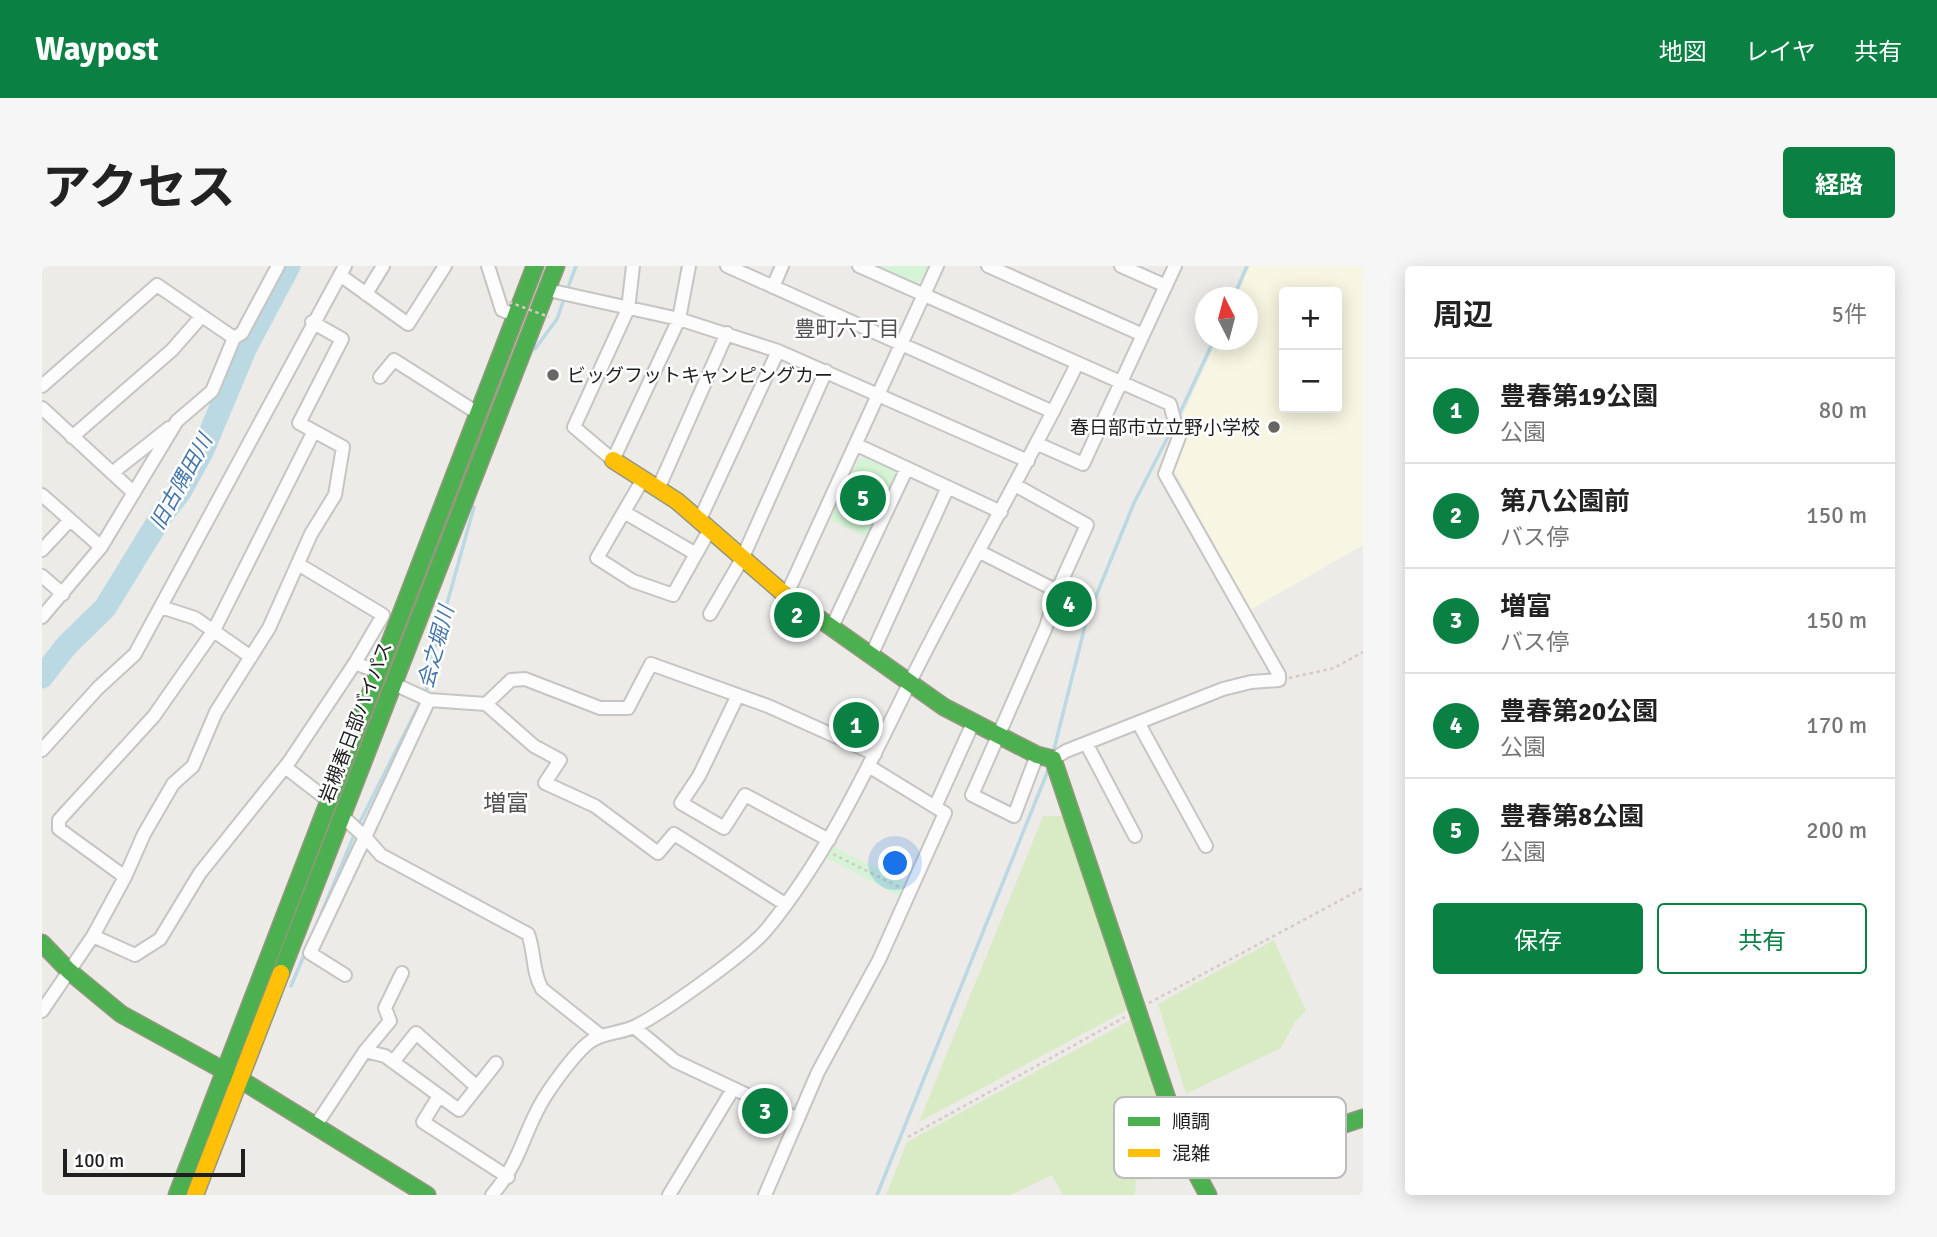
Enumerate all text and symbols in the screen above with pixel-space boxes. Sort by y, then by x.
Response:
text: Waypost [35,29,159,70]
text: 地図 [1659,37,1707,67]
text: レイヤ [1745,37,1816,67]
text: 共有 [1854,37,1902,67]
button: 経路 [1783,147,1895,218]
text: アクセス [42,158,236,218]
north arrow [1195,287,1258,350]
map controls [1279,287,1342,413]
button: + [1279,287,1342,350]
text: 周辺 [1433,297,1493,334]
text: 5件 [1832,300,1867,329]
district label: 豊町六丁目 [795,316,900,342]
button: − [1279,350,1342,413]
place label: ビッグフットキャンピングカー [567,364,833,388]
marker: ビッグフットキャンピングカー [545,367,561,383]
text: 豊春第19公園 [1500,381,1658,413]
text: 1 [1450,396,1462,425]
text: 80 m [1819,396,1867,425]
place label: 春日部市立立野小学校 [1070,416,1260,440]
text: 公園 [1500,418,1546,447]
marker: 春日部市立立野小学校 [1266,419,1282,435]
water label: 旧古隅田川 [144,428,219,534]
pin: 5 [840,472,886,524]
text: 第八公園前 [1500,486,1630,518]
text: 2 [1450,501,1462,530]
text: 150 m [1806,501,1867,530]
text: バス停 [1500,523,1569,552]
pin: 4 [1046,578,1092,630]
pin: 2 [774,589,820,641]
text: 増富 [1500,591,1552,623]
water label: 会之堀川 [413,601,460,691]
text: 3 [1450,606,1462,635]
text: 150 m [1806,606,1867,635]
text: バス停 [1500,628,1569,657]
street label: 岩槻春日部バイパス [314,638,398,806]
text: 豊春第20公園 [1500,696,1658,728]
pin: 1 [833,699,879,751]
text: 4 [1450,711,1462,740]
text: 170 m [1806,711,1867,740]
text: 公園 [1500,733,1546,762]
district label: 増富 [483,789,529,818]
text: 豊春第8公園 [1500,801,1644,833]
text: 5 [1450,816,1462,845]
text: 200 m [1806,816,1867,845]
text: 公園 [1500,838,1546,867]
your location [878,846,912,880]
button: 保存 [1433,903,1643,974]
button: 共有 [1657,903,1867,974]
pin: 3 [742,1085,788,1137]
legend [1114,1097,1346,1178]
text: 順調 [1172,1110,1210,1134]
text: 混雑 [1172,1142,1210,1166]
scale bar [63,1146,245,1178]
text: 100 m [74,1149,124,1173]

